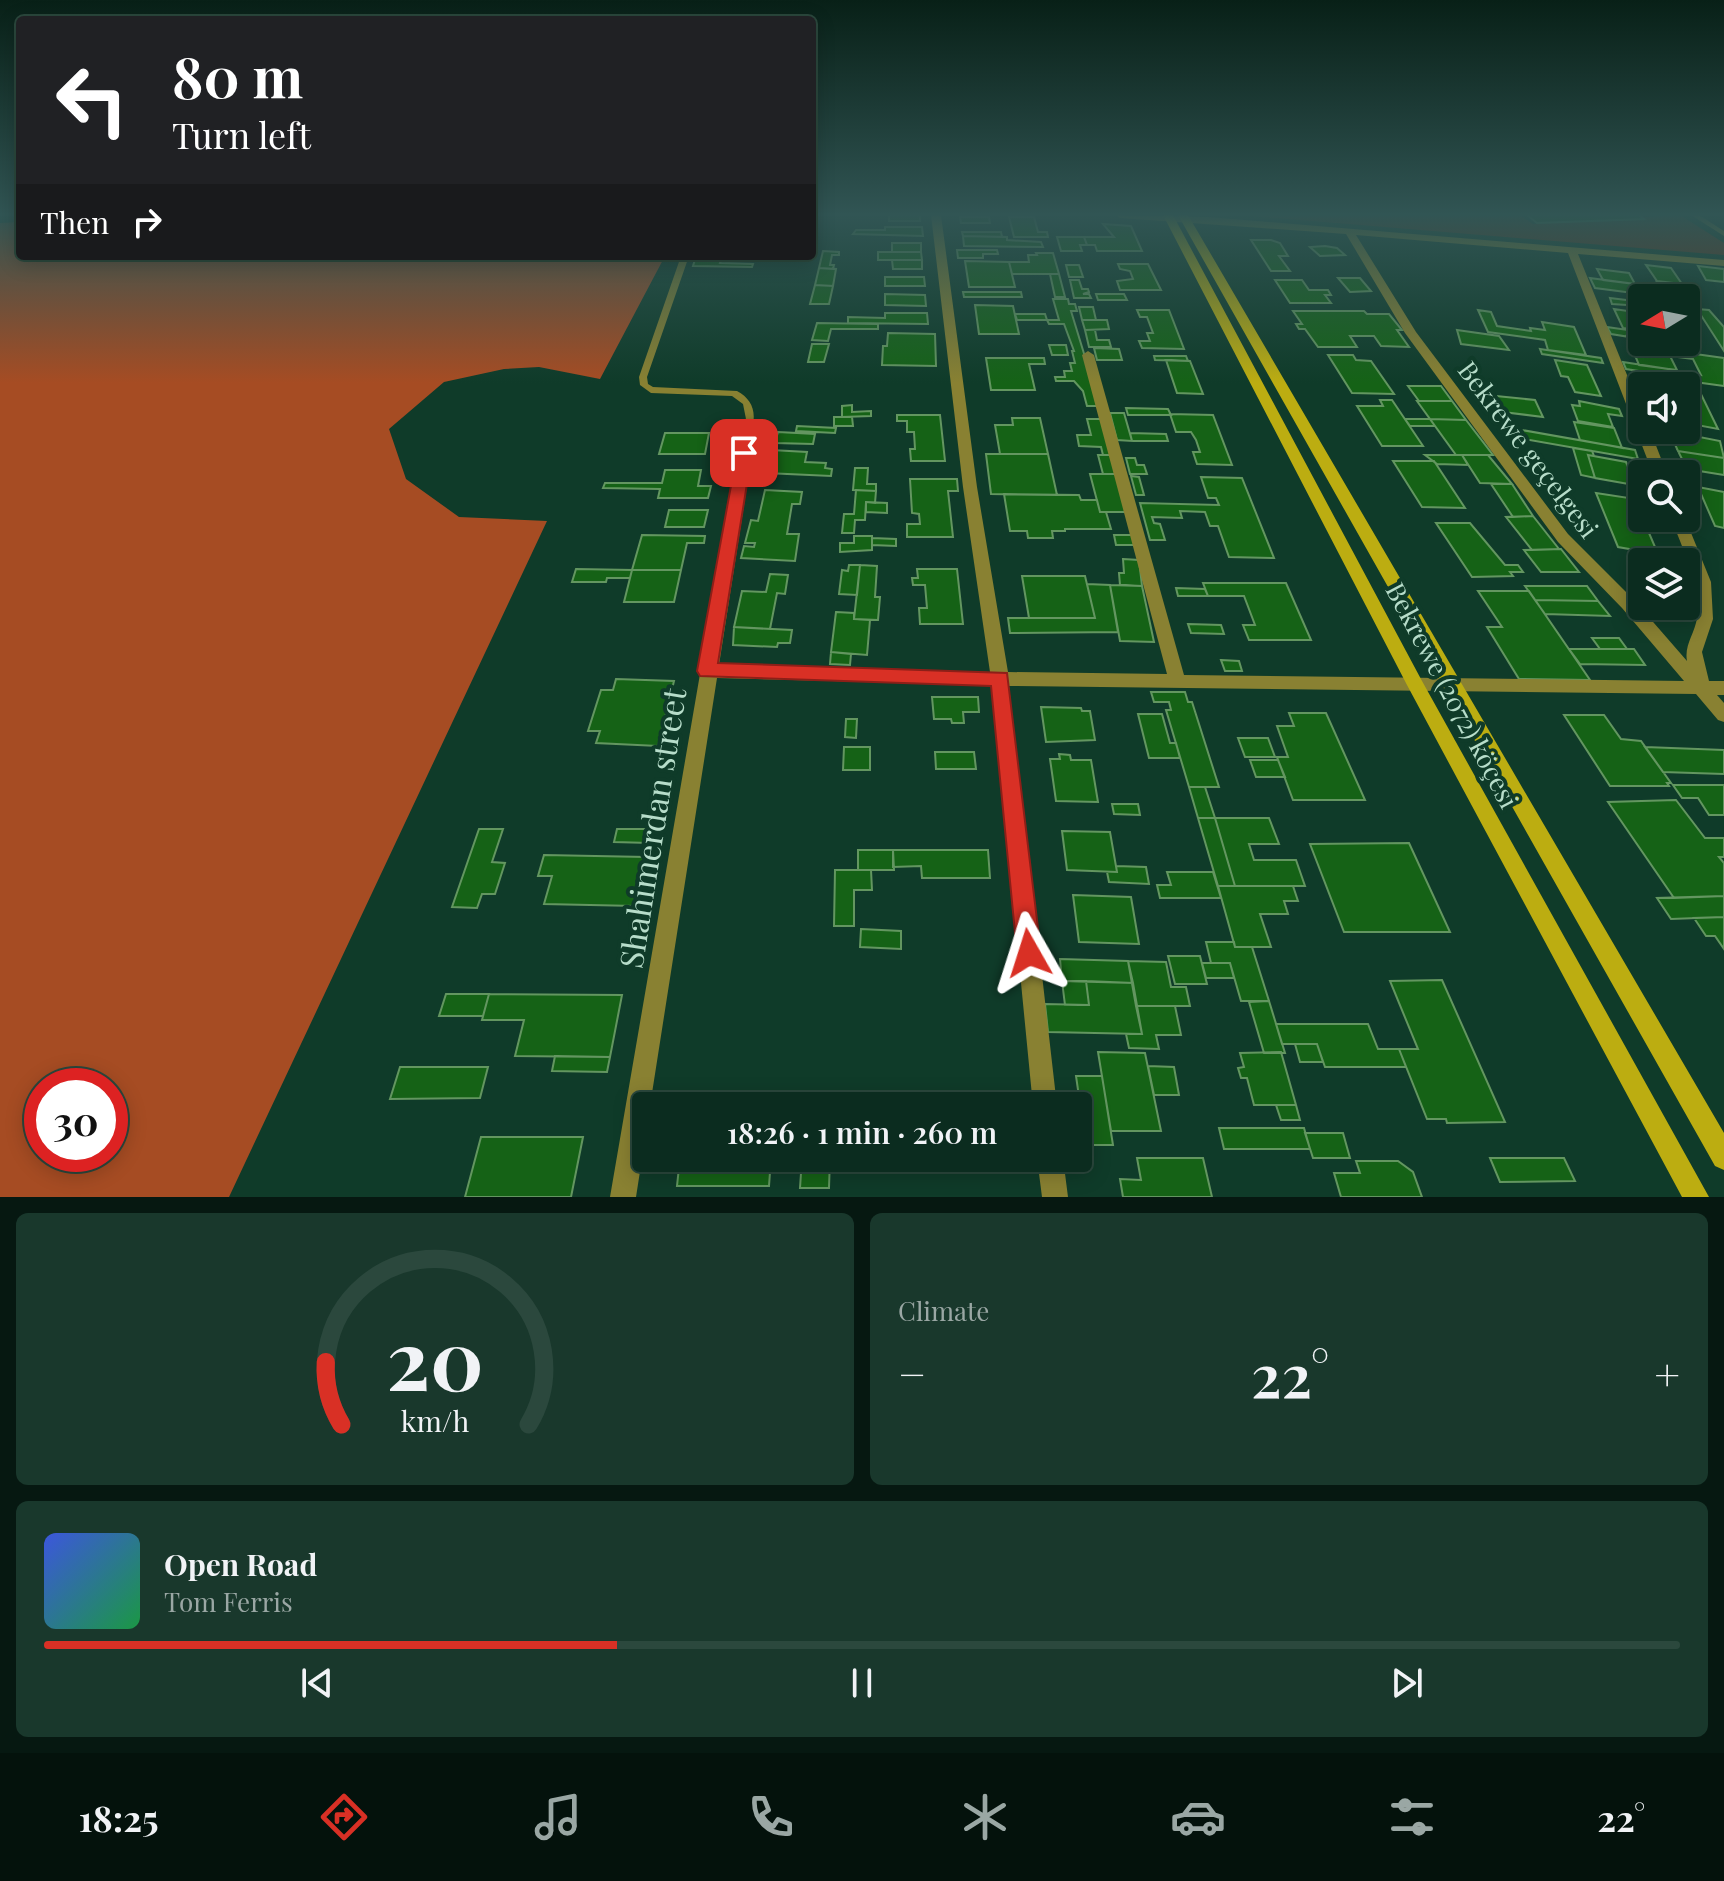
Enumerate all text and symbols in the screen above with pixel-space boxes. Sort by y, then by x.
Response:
text: 80 m [172,38,303,113]
icon: left [40,48,144,152]
text: Turn left [172,110,311,158]
icon: right [125,200,169,244]
text: Then [40,202,109,242]
north arrow [1628,284,1700,356]
map controls [1628,284,1700,620]
street label: Bekrewe geçelgesi [1451,353,1607,545]
button: sound [1628,372,1700,444]
pin [710,419,778,487]
icon: arrive [722,431,766,475]
button: search [1628,460,1700,532]
button: layers [1628,548,1700,620]
street label: Bekrewe (2072) köçesi [1379,576,1528,814]
street label: Shahimerdan street [608,684,694,971]
position arrow [987,911,1071,995]
speed limit sign: 30 [24,1068,128,1172]
text: 18:26 · 1 min · 260 m [727,1112,997,1152]
text: Climate [898,1293,989,1328]
text: 20 [386,1301,484,1412]
text: 22° [1251,1333,1330,1413]
text: − [898,1343,926,1402]
text: + [1654,1343,1680,1402]
text: km/h [401,1401,469,1439]
text: Open Road [164,1544,317,1584]
text: Tom Ferris [164,1584,293,1619]
icon: previous [295,1661,339,1705]
icon: pause [840,1661,884,1705]
icon: next [1385,1661,1429,1705]
icon: directions [316,1789,372,1845]
icon: music [530,1789,586,1845]
icon: phone [743,1789,799,1845]
icon: climate [957,1789,1013,1845]
icon: car [1170,1789,1226,1845]
icon: filters [1384,1789,1440,1845]
text: 18:25 [79,1793,159,1841]
text: 22° [1597,1793,1645,1841]

